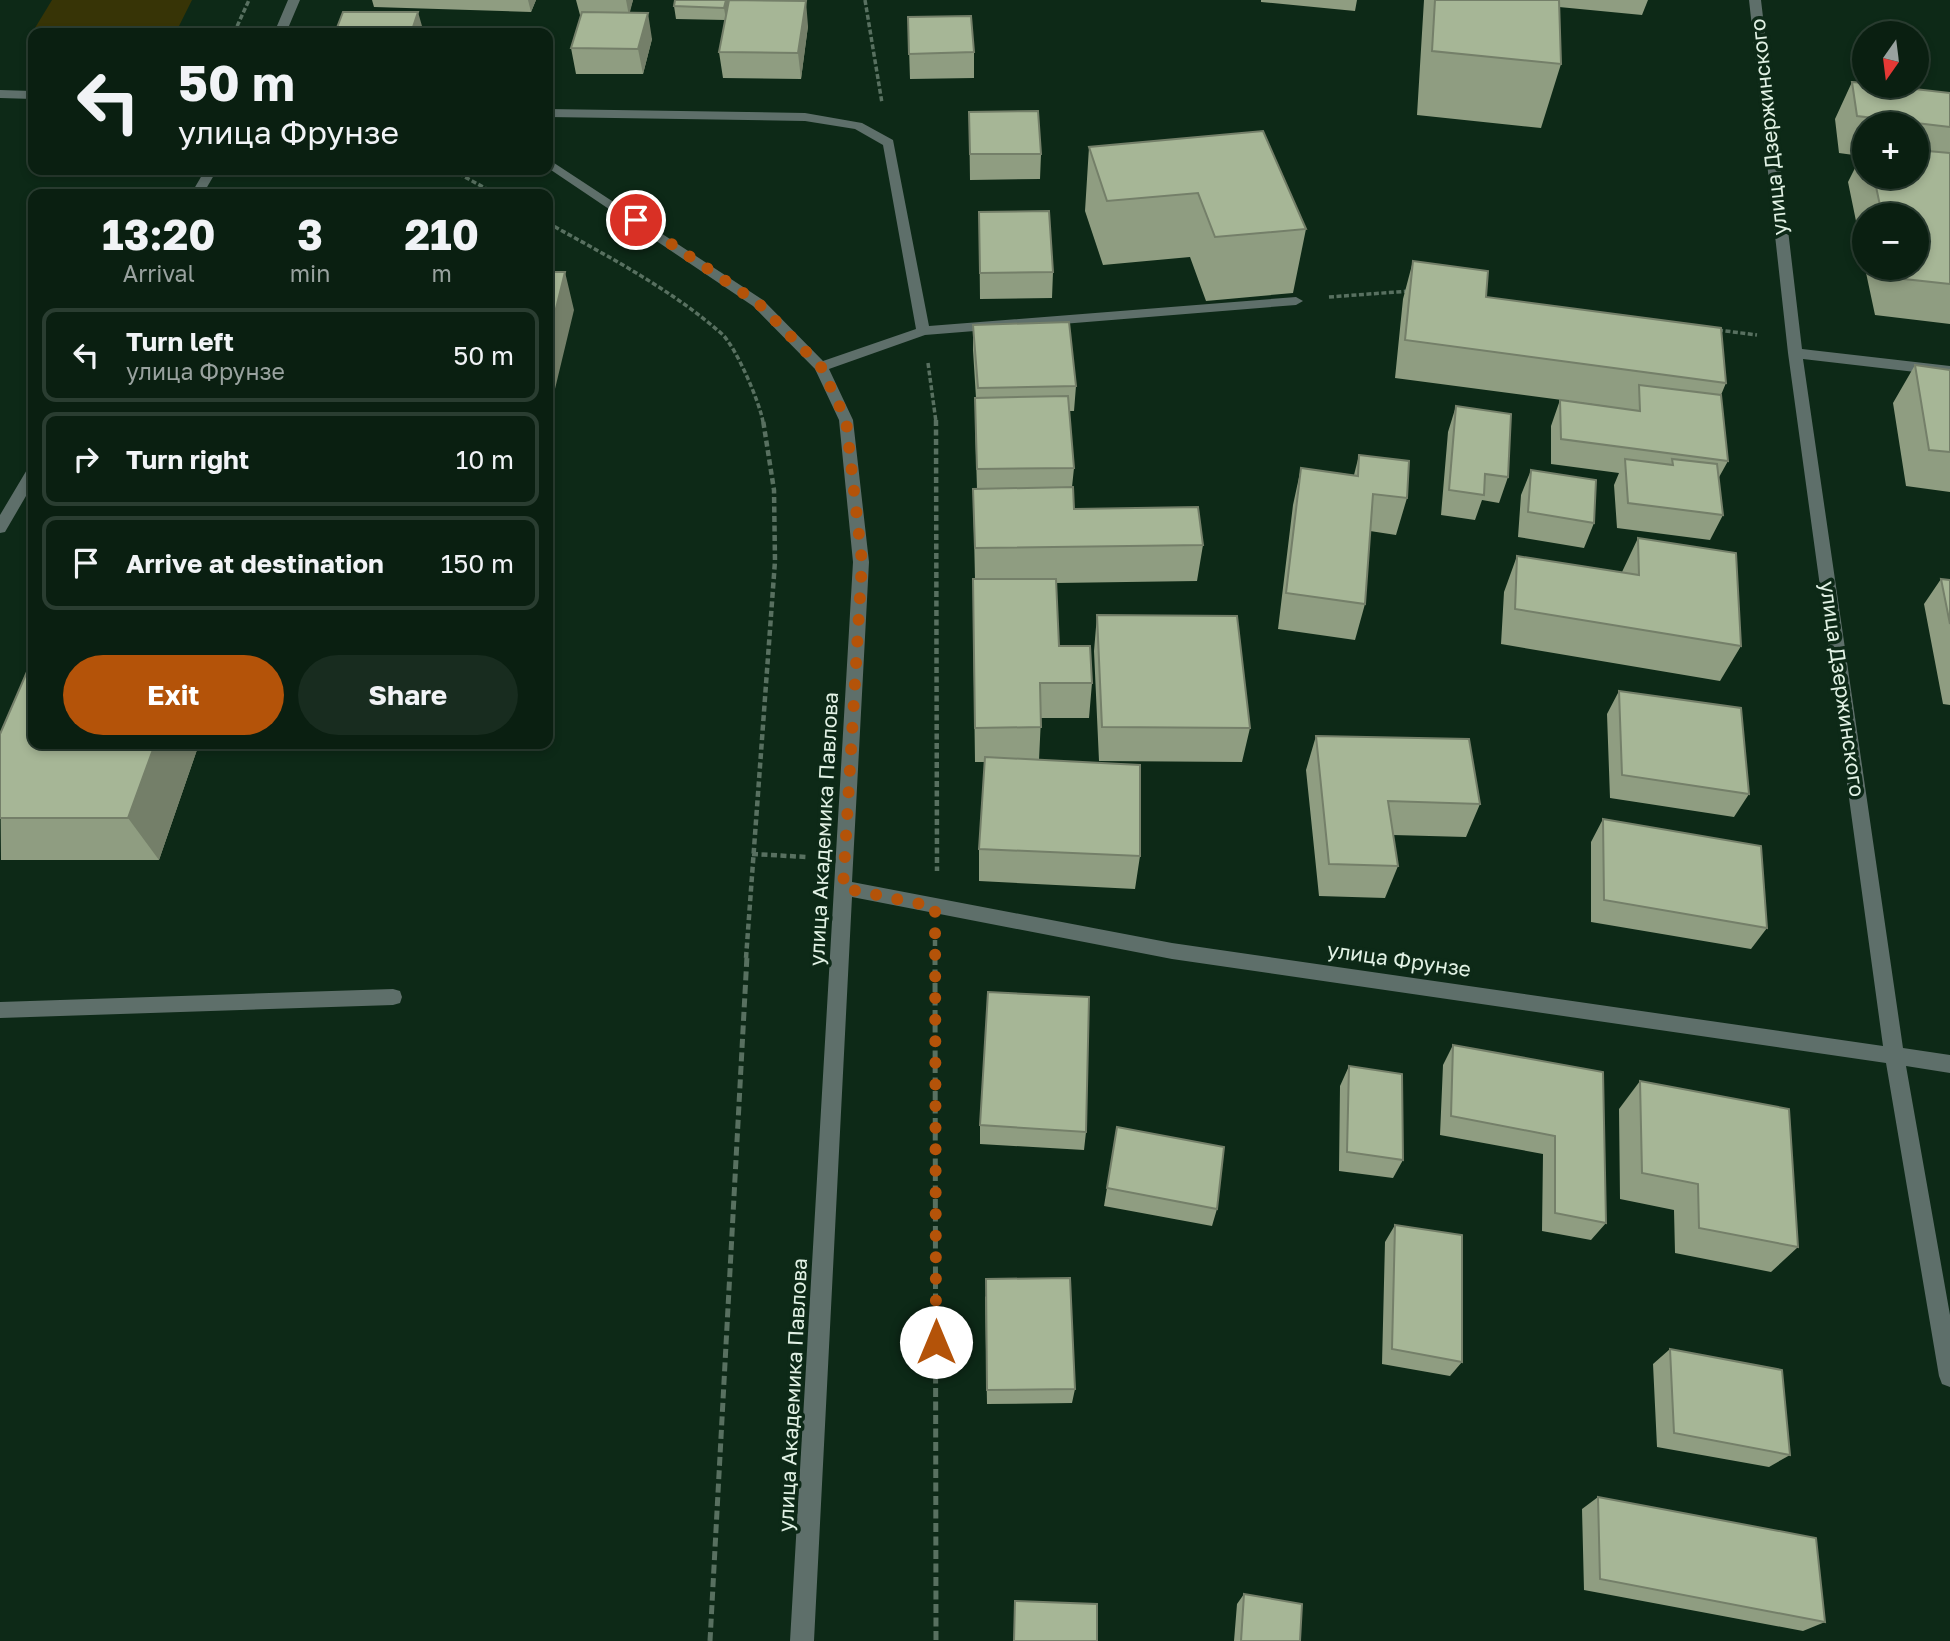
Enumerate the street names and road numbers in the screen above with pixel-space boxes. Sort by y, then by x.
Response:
street label: улица Дзержинского [1744,17,1792,237]
street label: улица Дзержинского [1815,579,1871,799]
street label: улица Академика Павлова [803,691,843,967]
street label: улица Фрунзе [1325,936,1473,982]
street label: улица Академика Павлова [772,1257,812,1533]

